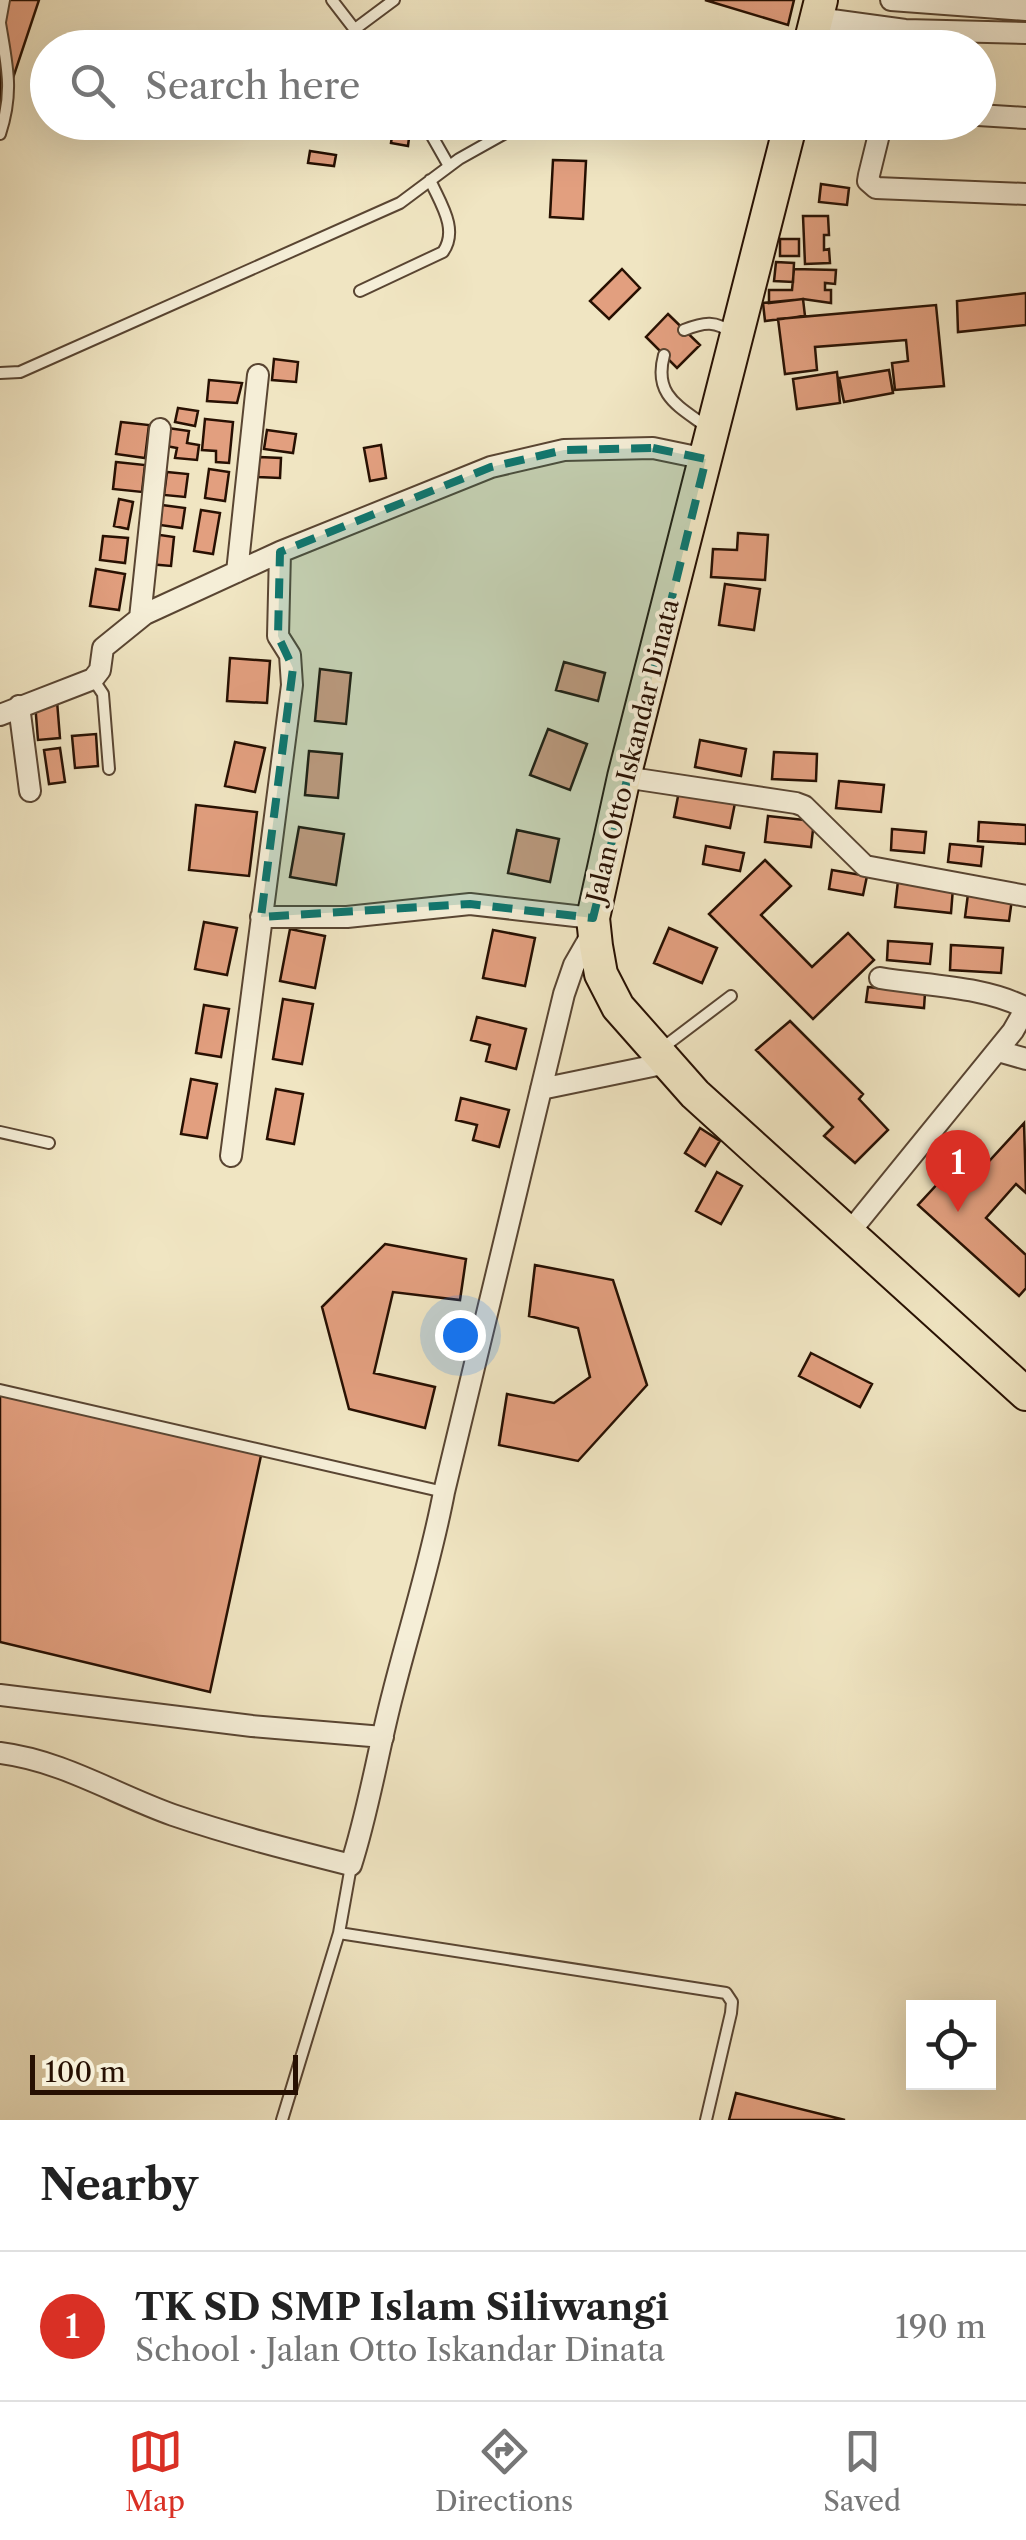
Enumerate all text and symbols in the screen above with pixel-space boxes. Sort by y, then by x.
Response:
search box [30,30,996,140]
icon: search [65,58,120,113]
text: Search here [145,62,360,109]
street label: Jalan Otto Iskandar Dinata [579,595,686,910]
pin: 1 [926,1130,990,1212]
your location [435,1310,486,1361]
map controls [906,2000,996,2090]
button: locate [906,2000,996,2090]
scale bar [30,2050,298,2094]
text: 100 m [45,2055,126,2089]
text: Nearby [40,2159,198,2211]
text: TK SD SMP Islam Siliwangi [135,2283,669,2330]
text: 1 [65,2307,80,2346]
text: 190 m [895,2307,986,2346]
text: School · Jalan Otto Iskandar Dinata [135,2330,665,2369]
tab: Map [125,2424,185,2518]
tab: Directions [435,2424,573,2518]
tab: Saved [823,2424,901,2518]

